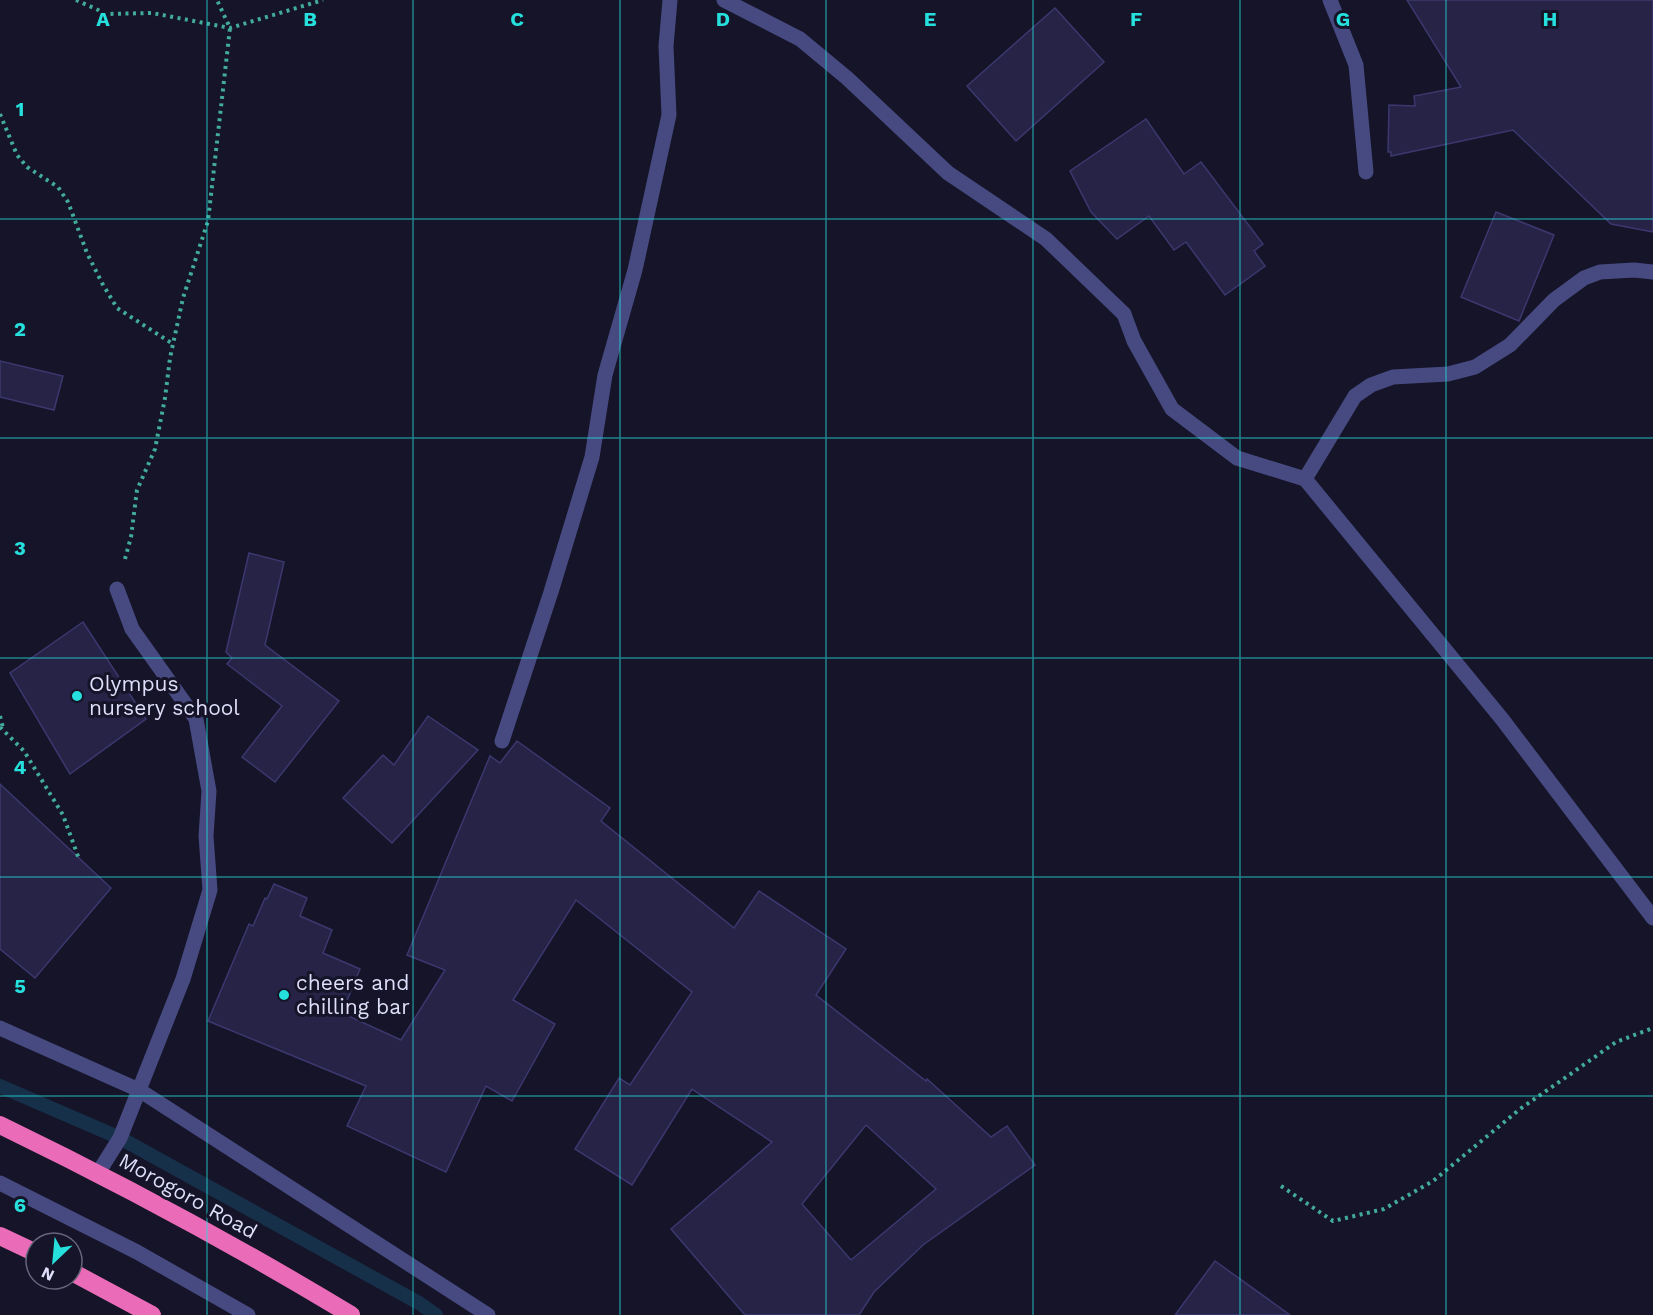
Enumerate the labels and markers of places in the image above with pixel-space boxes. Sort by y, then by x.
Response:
place label: Olympus nursery school [89,671,240,720]
marker: Olympus nursery school [70,689,84,703]
place label: cheers and chilling bar [296,970,410,1019]
marker: cheers and chilling bar [277,988,291,1002]

